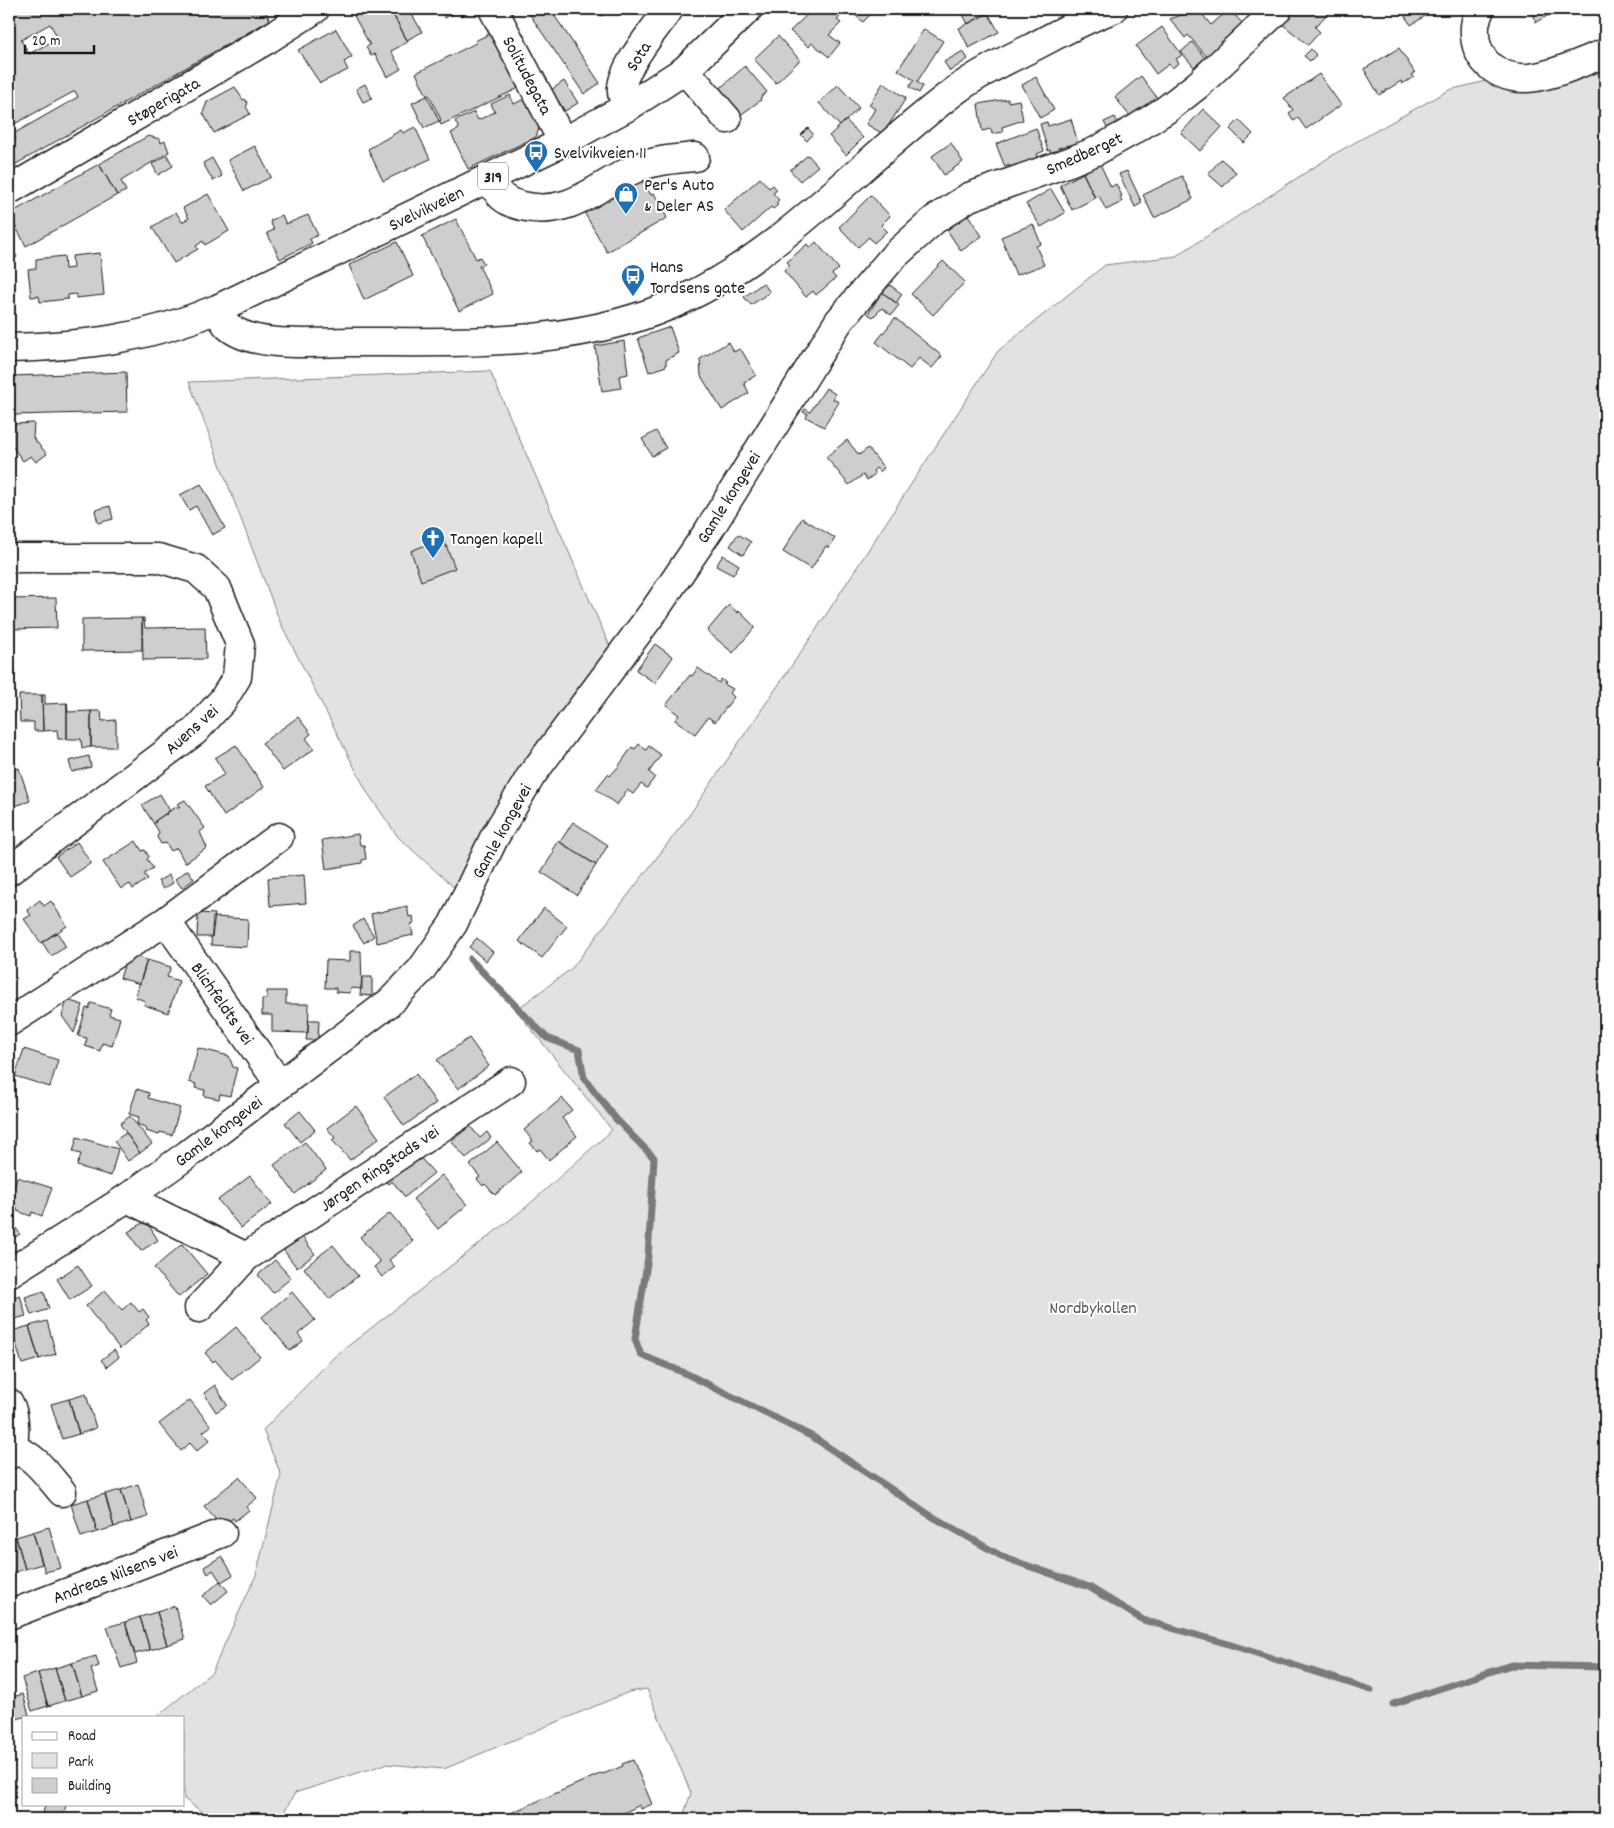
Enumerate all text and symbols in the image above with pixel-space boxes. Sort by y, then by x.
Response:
scale bar [25,22,94,54]
text: 20 m [32,31,60,53]
street label: Solitudegata [495,32,557,120]
street label: Sota [621,37,659,77]
street label: Støperigata [123,72,206,134]
street label: Smedberget [1043,127,1128,183]
bus stop icon: Svelvikveien 11 [523,139,549,173]
place label: Svelvikveien 11 [554,142,647,167]
road number: 319 [478,162,508,190]
place label: Per's Auto & Deler AS [644,174,714,220]
street label: Svelvikveien [385,181,469,239]
shop icon: Per's Auto & Deler AS [613,181,639,215]
place label: Hans Tordsens gate [650,256,745,302]
bus stop icon: Hans Tordsens gate [620,263,646,297]
street label: Gamle kongevei [692,447,768,549]
church icon: Tangen kapell [420,525,446,559]
place label: Tangen kapell [450,528,544,553]
street label: Auens vei [160,700,225,762]
street label: Gamle kongevei [467,780,539,884]
street label: Blichfeldts vei [183,958,259,1051]
street label: Gamle kongevei [170,1092,269,1174]
street label: Jørgen Ringstads vei [316,1121,445,1219]
park label: Nordbykollen [1049,1297,1137,1322]
street label: Andreas Nilsens vei [50,1541,182,1612]
legend [22,1716,185,1806]
text: Road [68,1726,96,1748]
text: Park [68,1752,94,1774]
text: Building [68,1776,111,1798]

